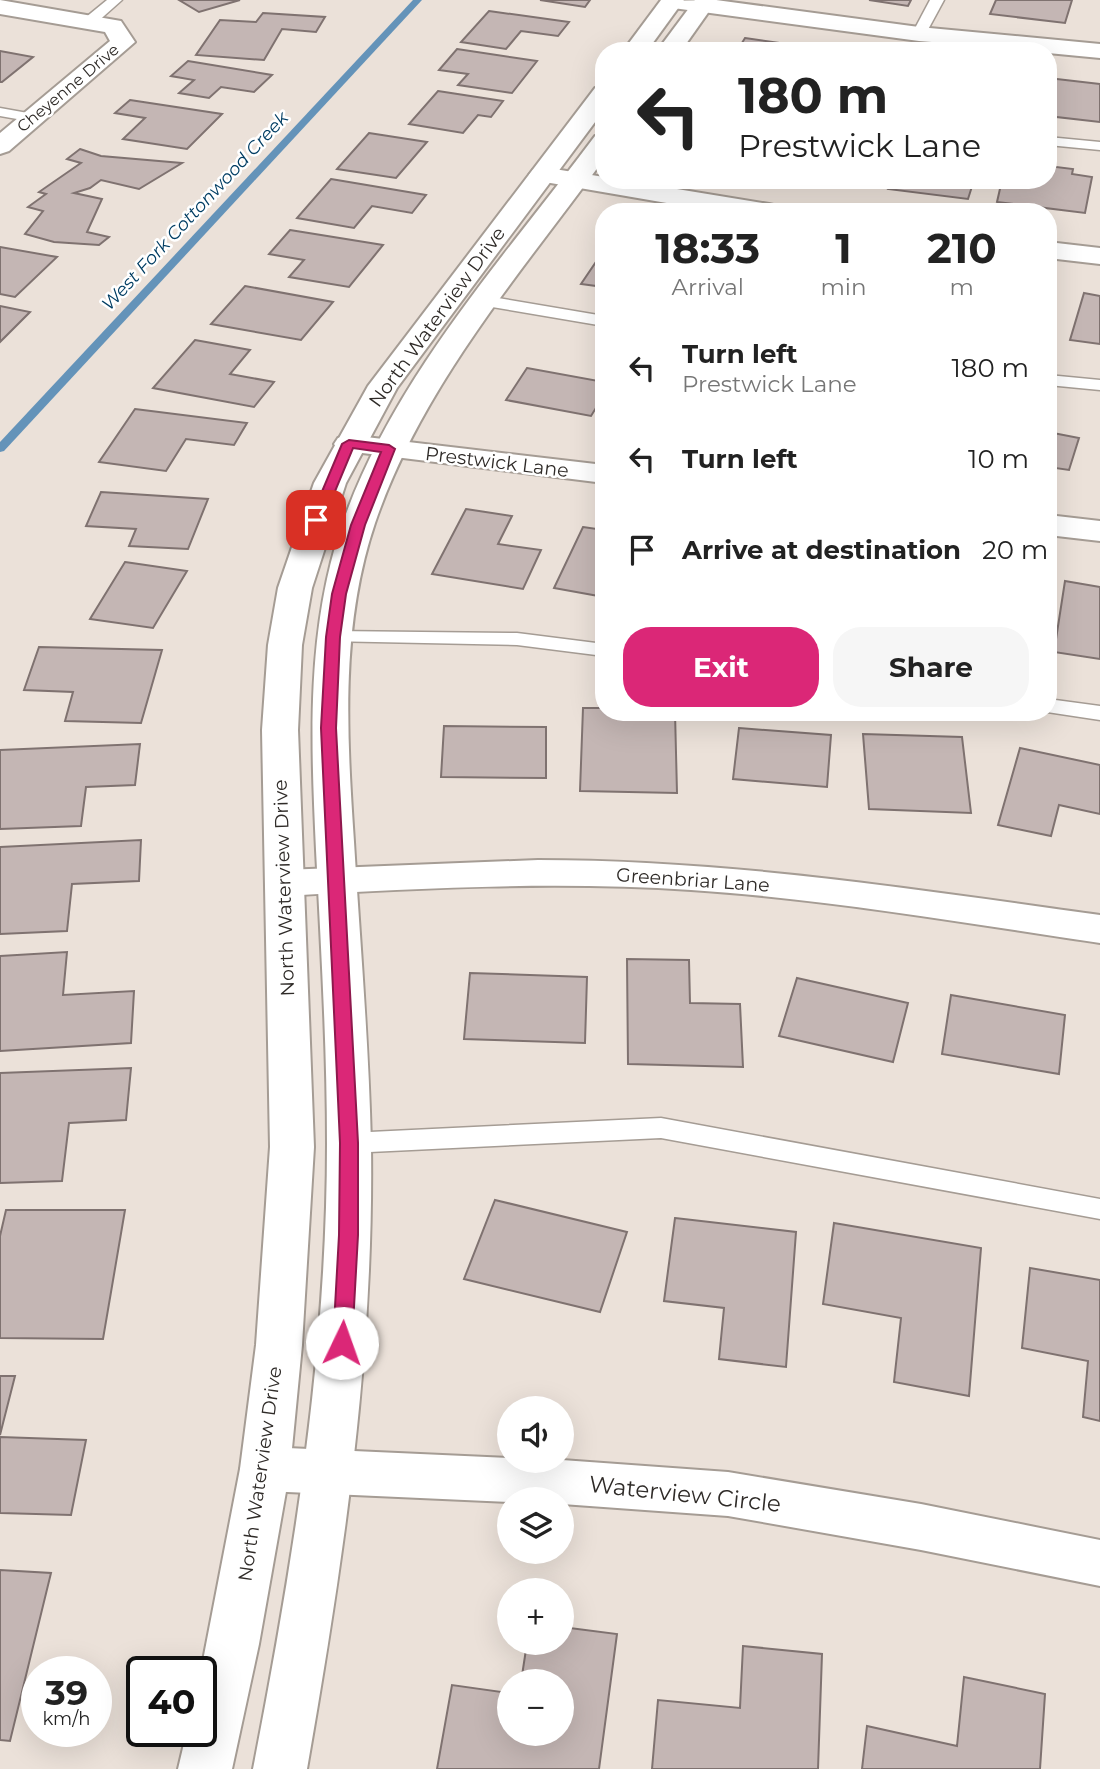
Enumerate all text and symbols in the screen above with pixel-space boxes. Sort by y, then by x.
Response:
street label: Cheyenne Drive [13,40,123,136]
text: 180 m [738,66,888,125]
icon: left [623,70,714,161]
water label: West Fork Cottonwood Creek [97,106,294,315]
text: Prestwick Lane [738,126,981,165]
street label: North Waterview Drive [364,222,510,412]
text: 18:33 [655,222,760,274]
text: 1 [835,222,852,274]
text: 210 [927,222,997,274]
text: Arrival [671,273,744,301]
text: min [820,273,867,301]
text: m [950,273,974,301]
text: Turn left [682,338,798,370]
icon: left [623,349,661,387]
text: 180 m [951,352,1029,384]
text: Prestwick Lane [682,370,857,398]
icon: left [623,440,661,478]
street label: Prestwick Lane [424,442,570,482]
text: Turn left [682,443,798,475]
text: 10 m [968,443,1029,475]
pin [286,490,346,550]
icon: arrive [297,501,335,539]
icon: arrive [623,531,661,569]
text: Arrive at destination [682,534,961,566]
text: 20 m [982,534,1048,566]
button: Exit [623,627,819,707]
button: Share [833,627,1029,707]
street label: North Waterview Drive [269,779,299,997]
street label: Greenbriar Lane [615,863,771,897]
position arrow [305,1306,379,1380]
street label: North Waterview Drive [234,1365,286,1583]
map controls [497,1396,574,1746]
button: sound [497,1396,574,1473]
street label: Waterview Circle [588,1470,782,1518]
button: layers [497,1487,574,1564]
button: + [497,1578,574,1655]
speed limit sign: 40 [126,1656,217,1747]
button: − [497,1669,574,1746]
text: 39 [45,1671,88,1714]
text: km/h [42,1708,91,1730]

